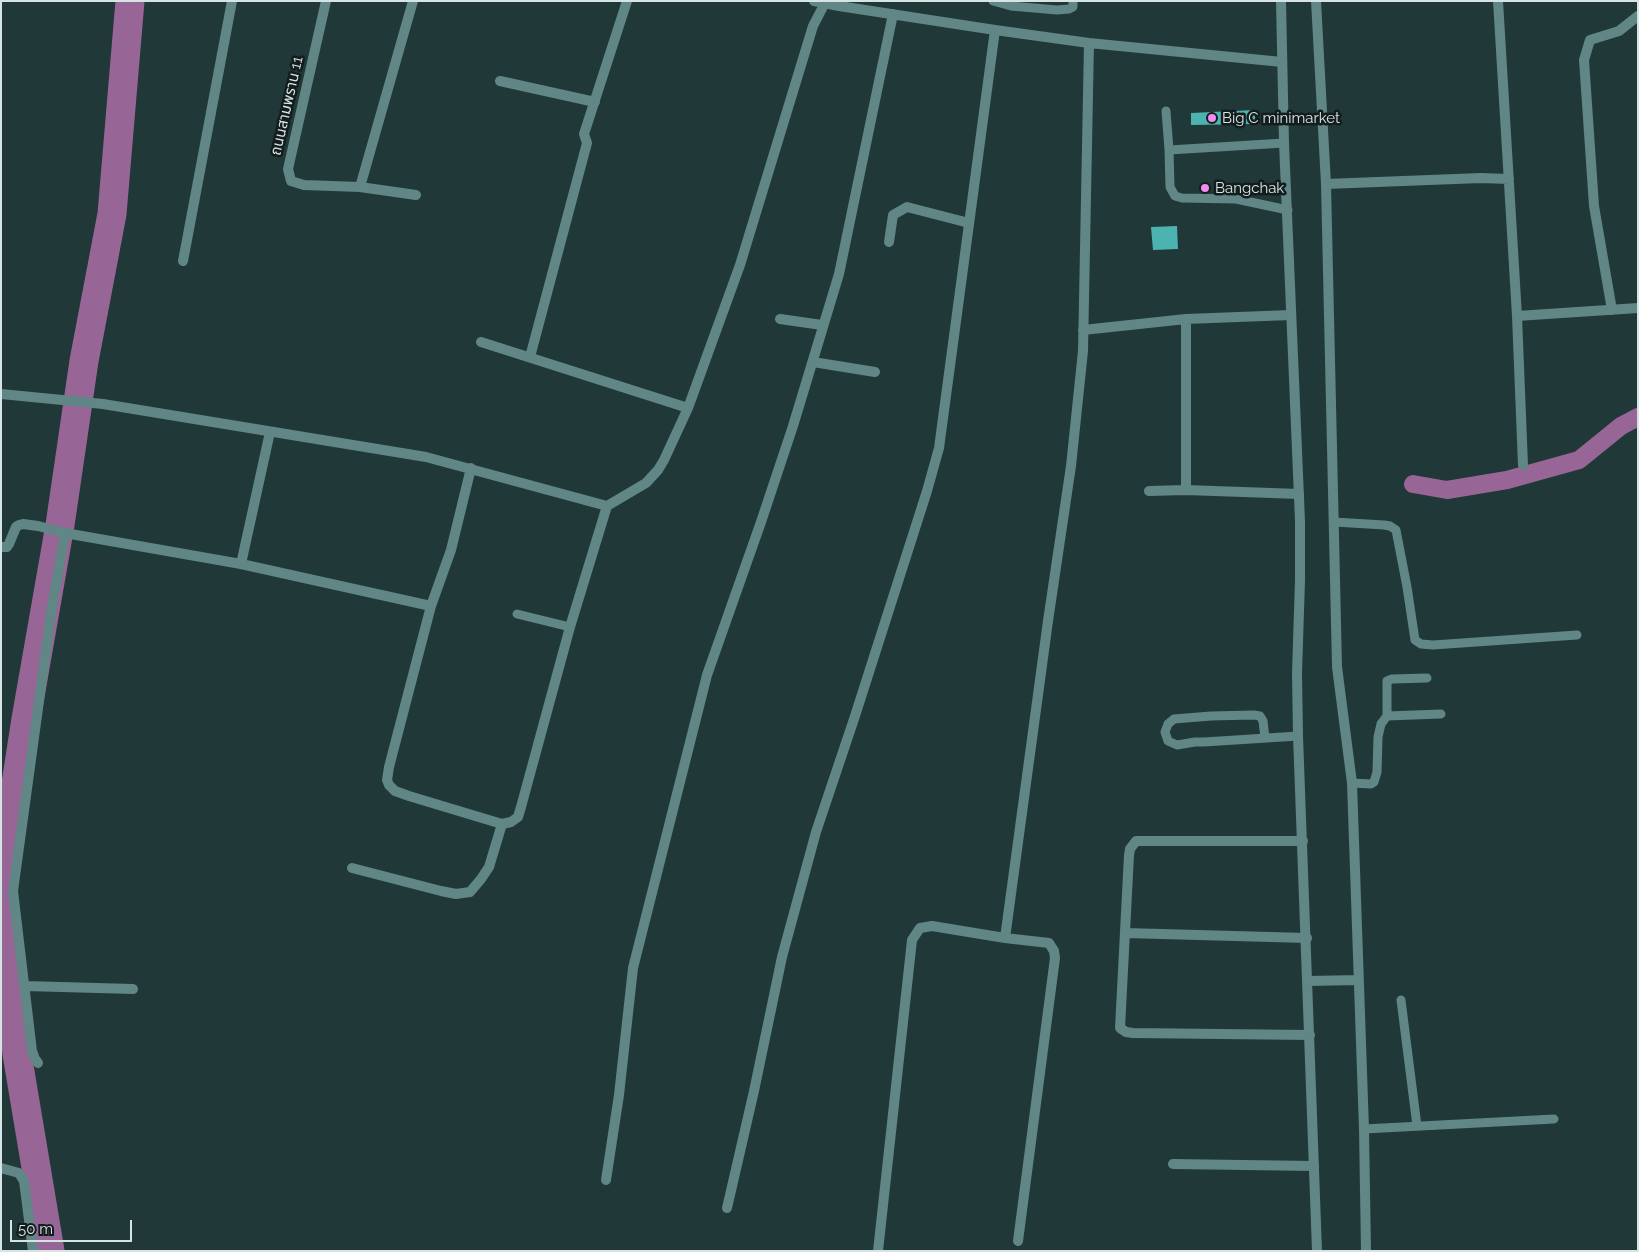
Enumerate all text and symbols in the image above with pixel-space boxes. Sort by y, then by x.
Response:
street label: ถนนสามพราน 11 [267,55,307,157]
place label: Big C minimarket [1222,109,1340,127]
marker: Big C minimarket [1206,112,1218,124]
place label: Bangchak [1215,179,1284,197]
marker: Bangchak [1199,182,1211,194]
scale bar [12,1210,135,1242]
text: 50 m [18,1220,53,1238]

